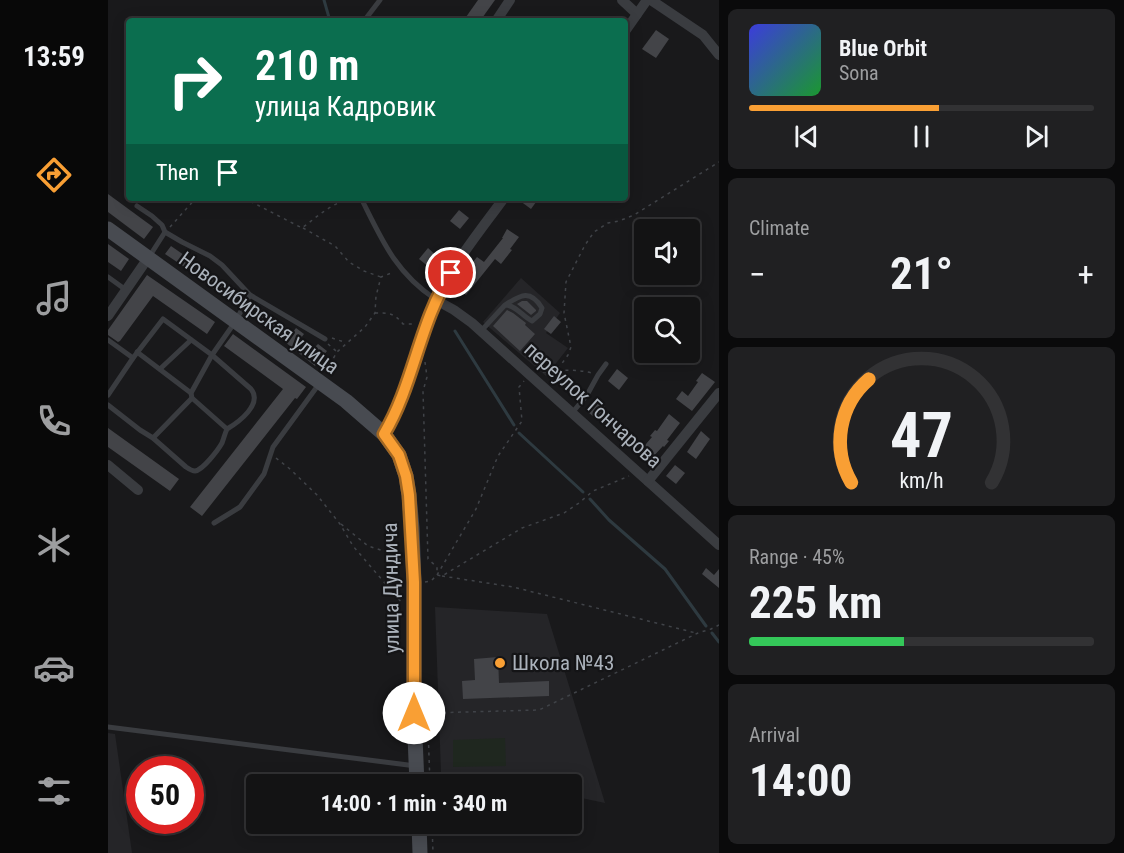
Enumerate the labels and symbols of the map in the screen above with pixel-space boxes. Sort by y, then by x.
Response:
street label: Новосибирская улица [174,247,344,379]
pin [425,247,476,298]
street label: переулок Гончарова [519,337,667,473]
street label: улица Дундича [378,522,404,654]
place label: Школа №43 [512,651,614,675]
marker: Школа №43 [493,656,507,670]
position arrow [382,681,446,745]
speed limit sign: 50 [126,756,204,834]

